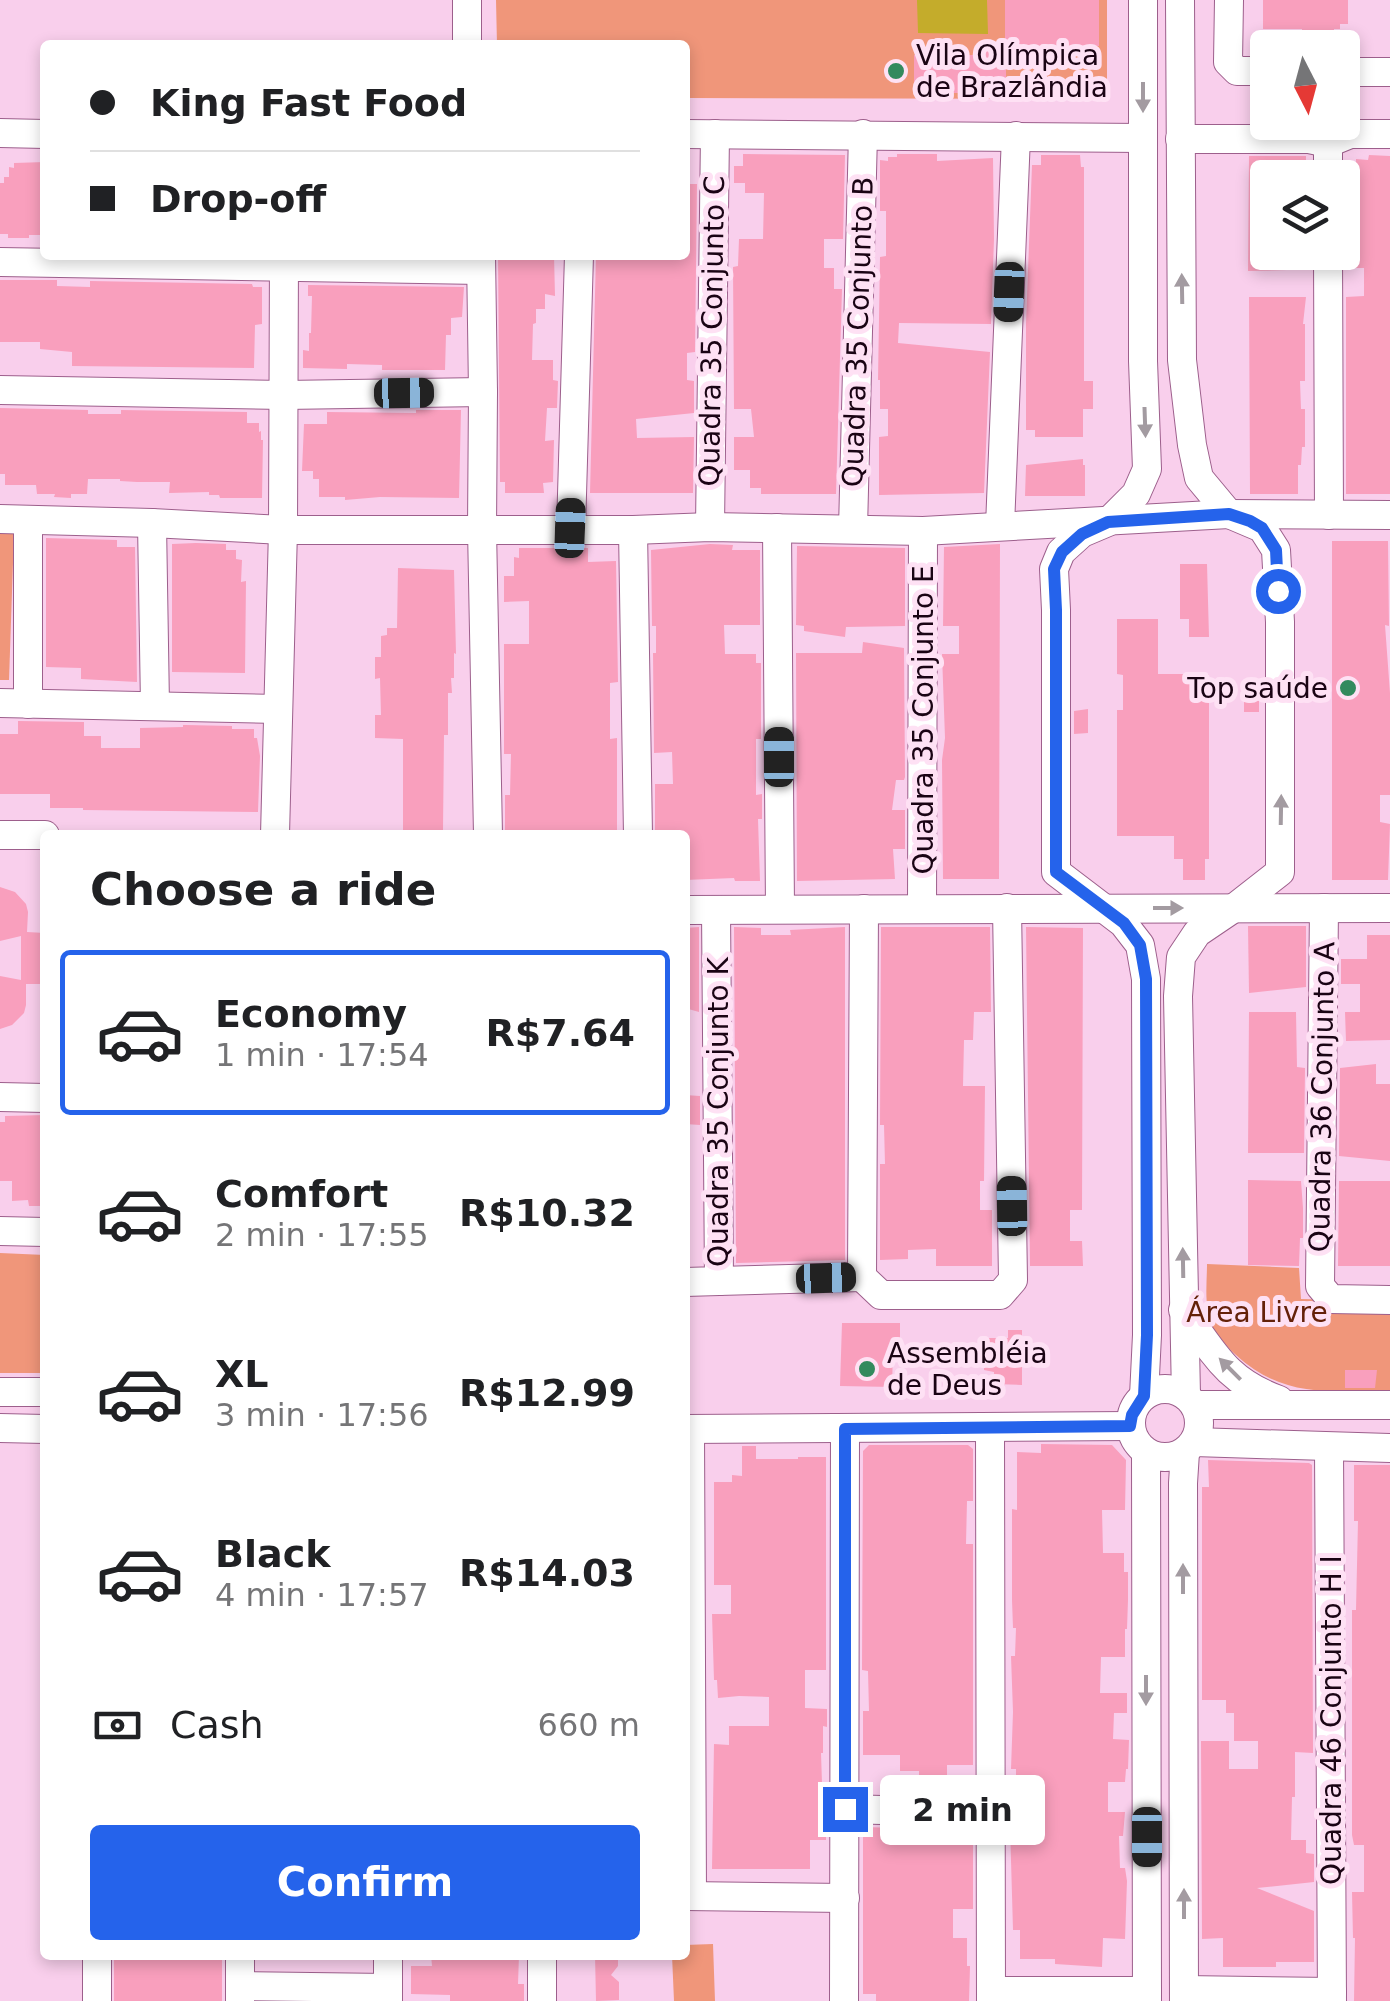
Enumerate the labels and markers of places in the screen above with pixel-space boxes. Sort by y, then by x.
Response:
place label: Vila Olímpica de Brazlândia [916,39,1108,104]
marker: Vila Olímpica de Brazlândia [885,60,907,82]
place label: Top saúde [1186,672,1328,705]
marker: Top saúde [1337,677,1359,699]
place label: Assembléia de Deus [887,1337,1048,1402]
marker: Assembléia de Deus [856,1358,878,1380]

